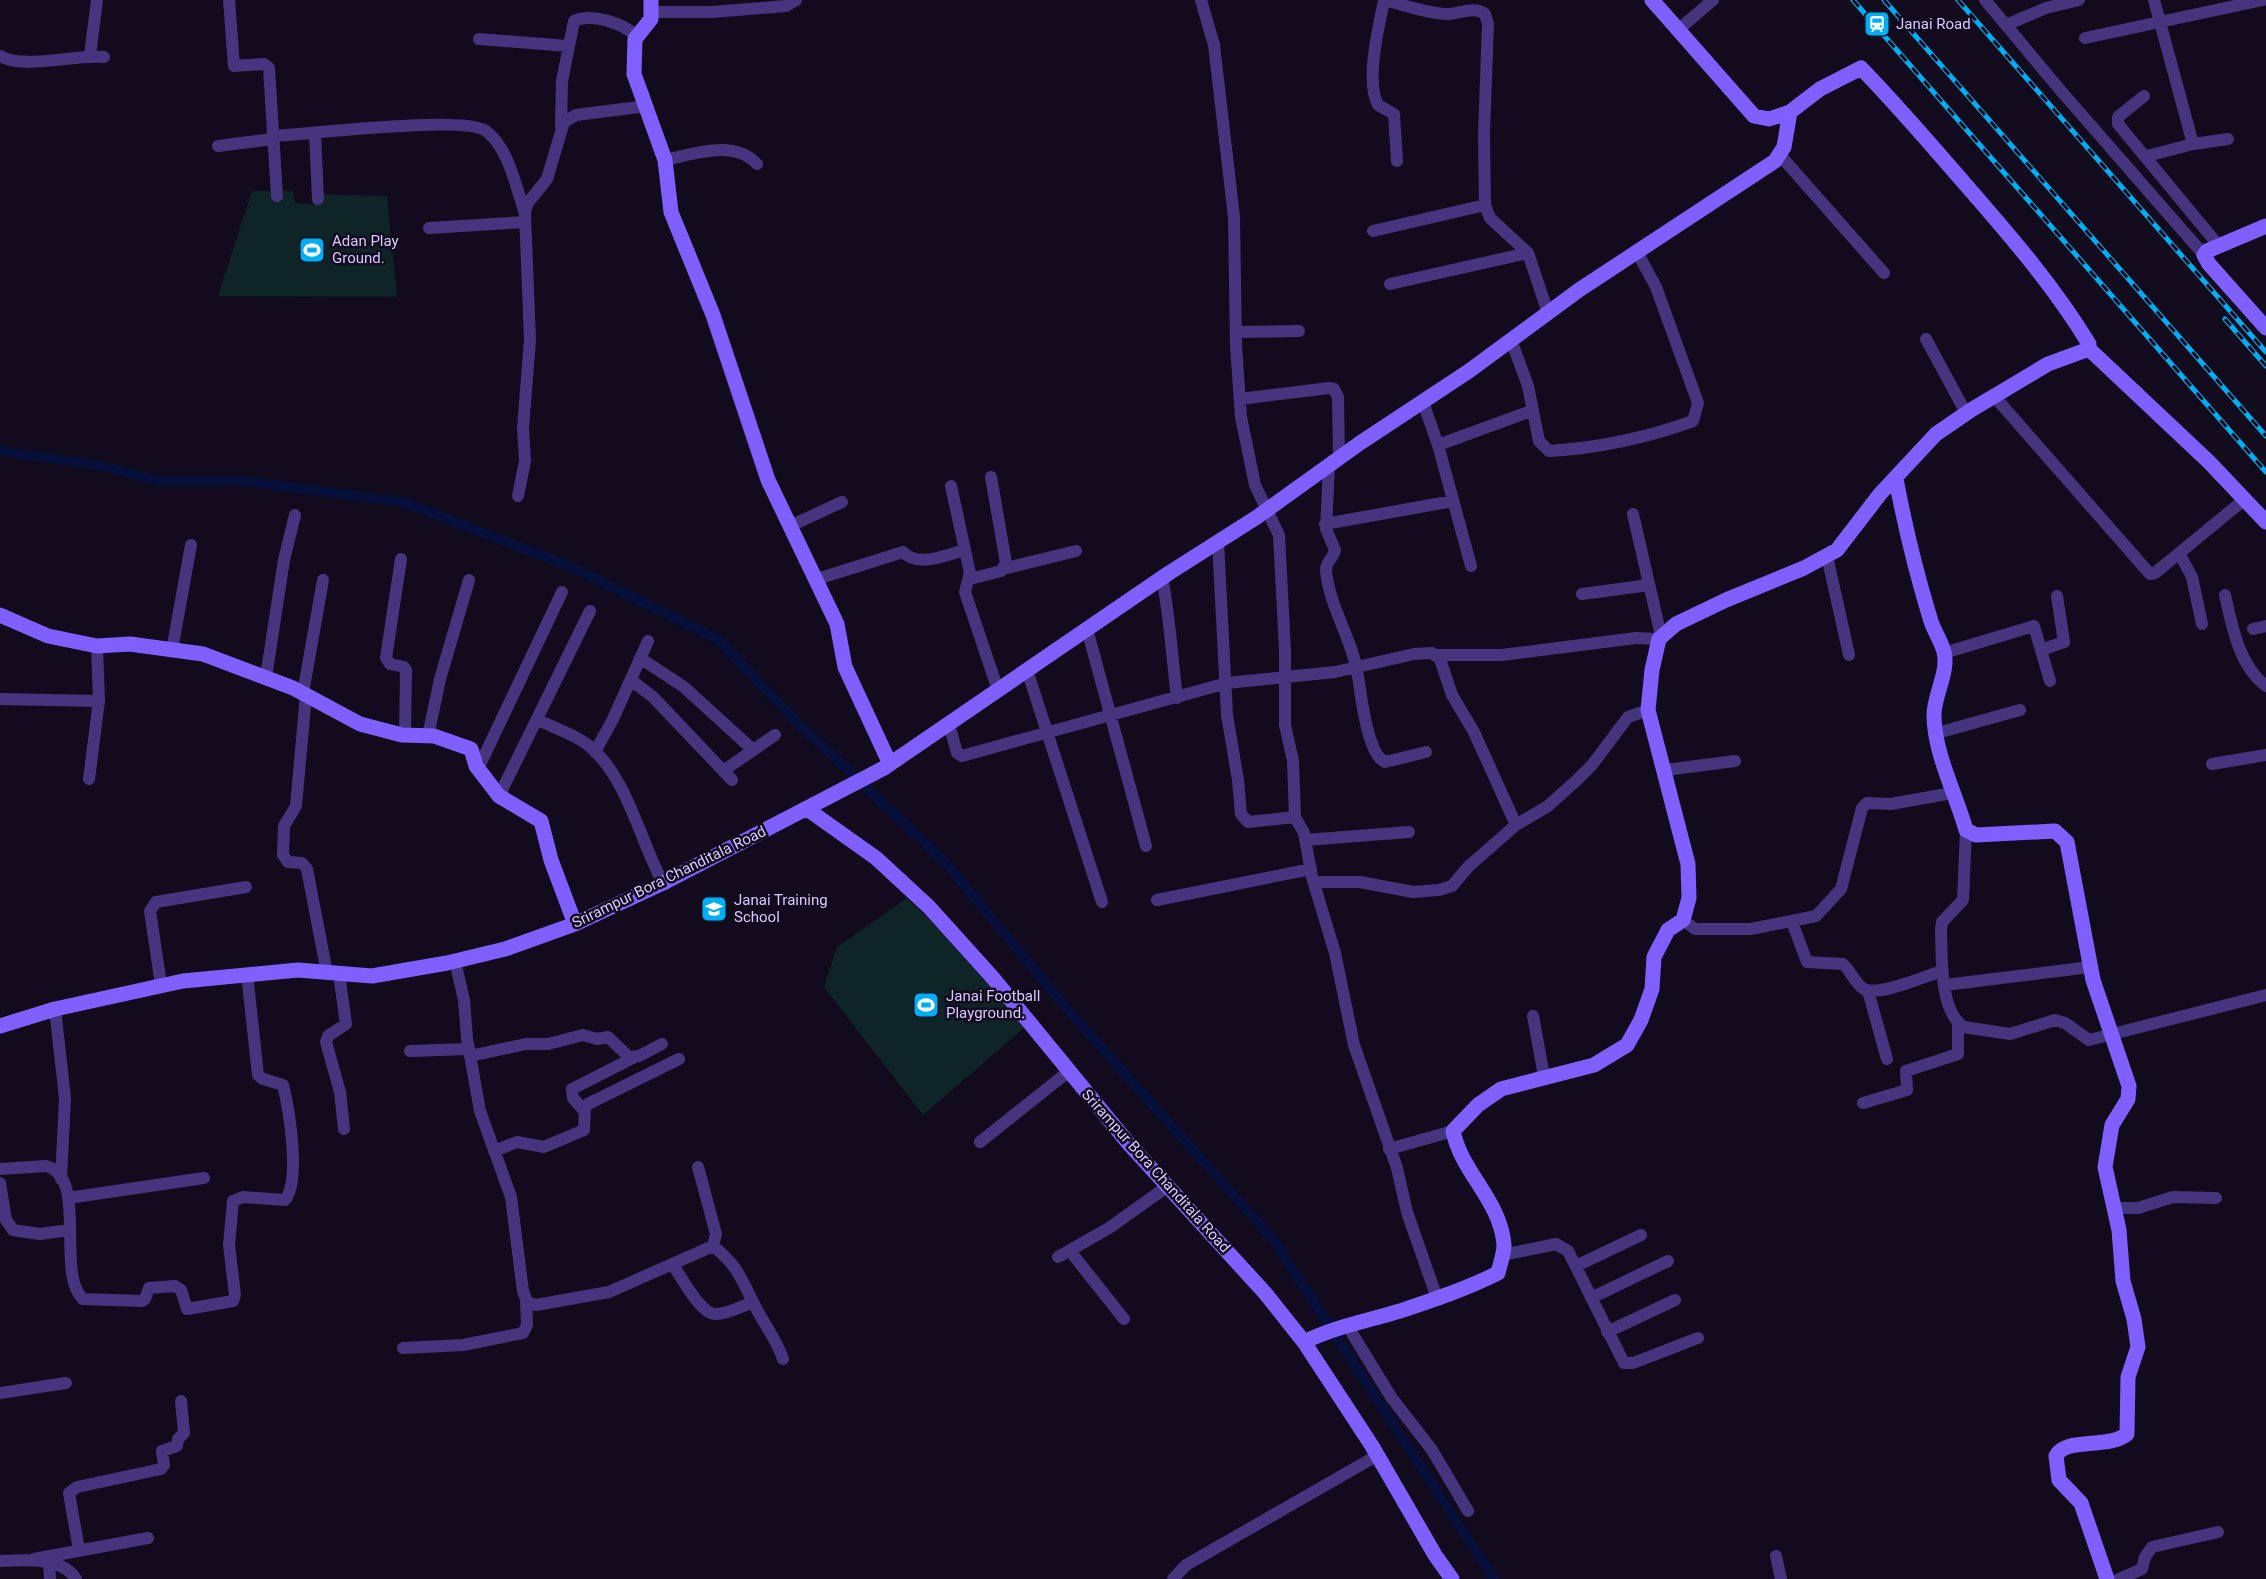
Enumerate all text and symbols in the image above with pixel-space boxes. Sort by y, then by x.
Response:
station icon: Janai Road [1862,9,1892,39]
place label: Janai Road [1896,15,1971,33]
place label: Adan Play Ground. [332,232,399,267]
sports icon: Adan Play Ground. [297,235,327,265]
street label: Srirampur Bora Chanditala Road [569,822,769,932]
place label: Janai Training School [734,891,828,926]
school or university icon: Janai Training School [699,894,729,924]
place label: Janai Football Playground. [946,987,1040,1022]
sports icon: Janai Football Playground. [911,990,941,1020]
street label: Srirampur Bora Chanditala Road [1078,1086,1234,1256]

